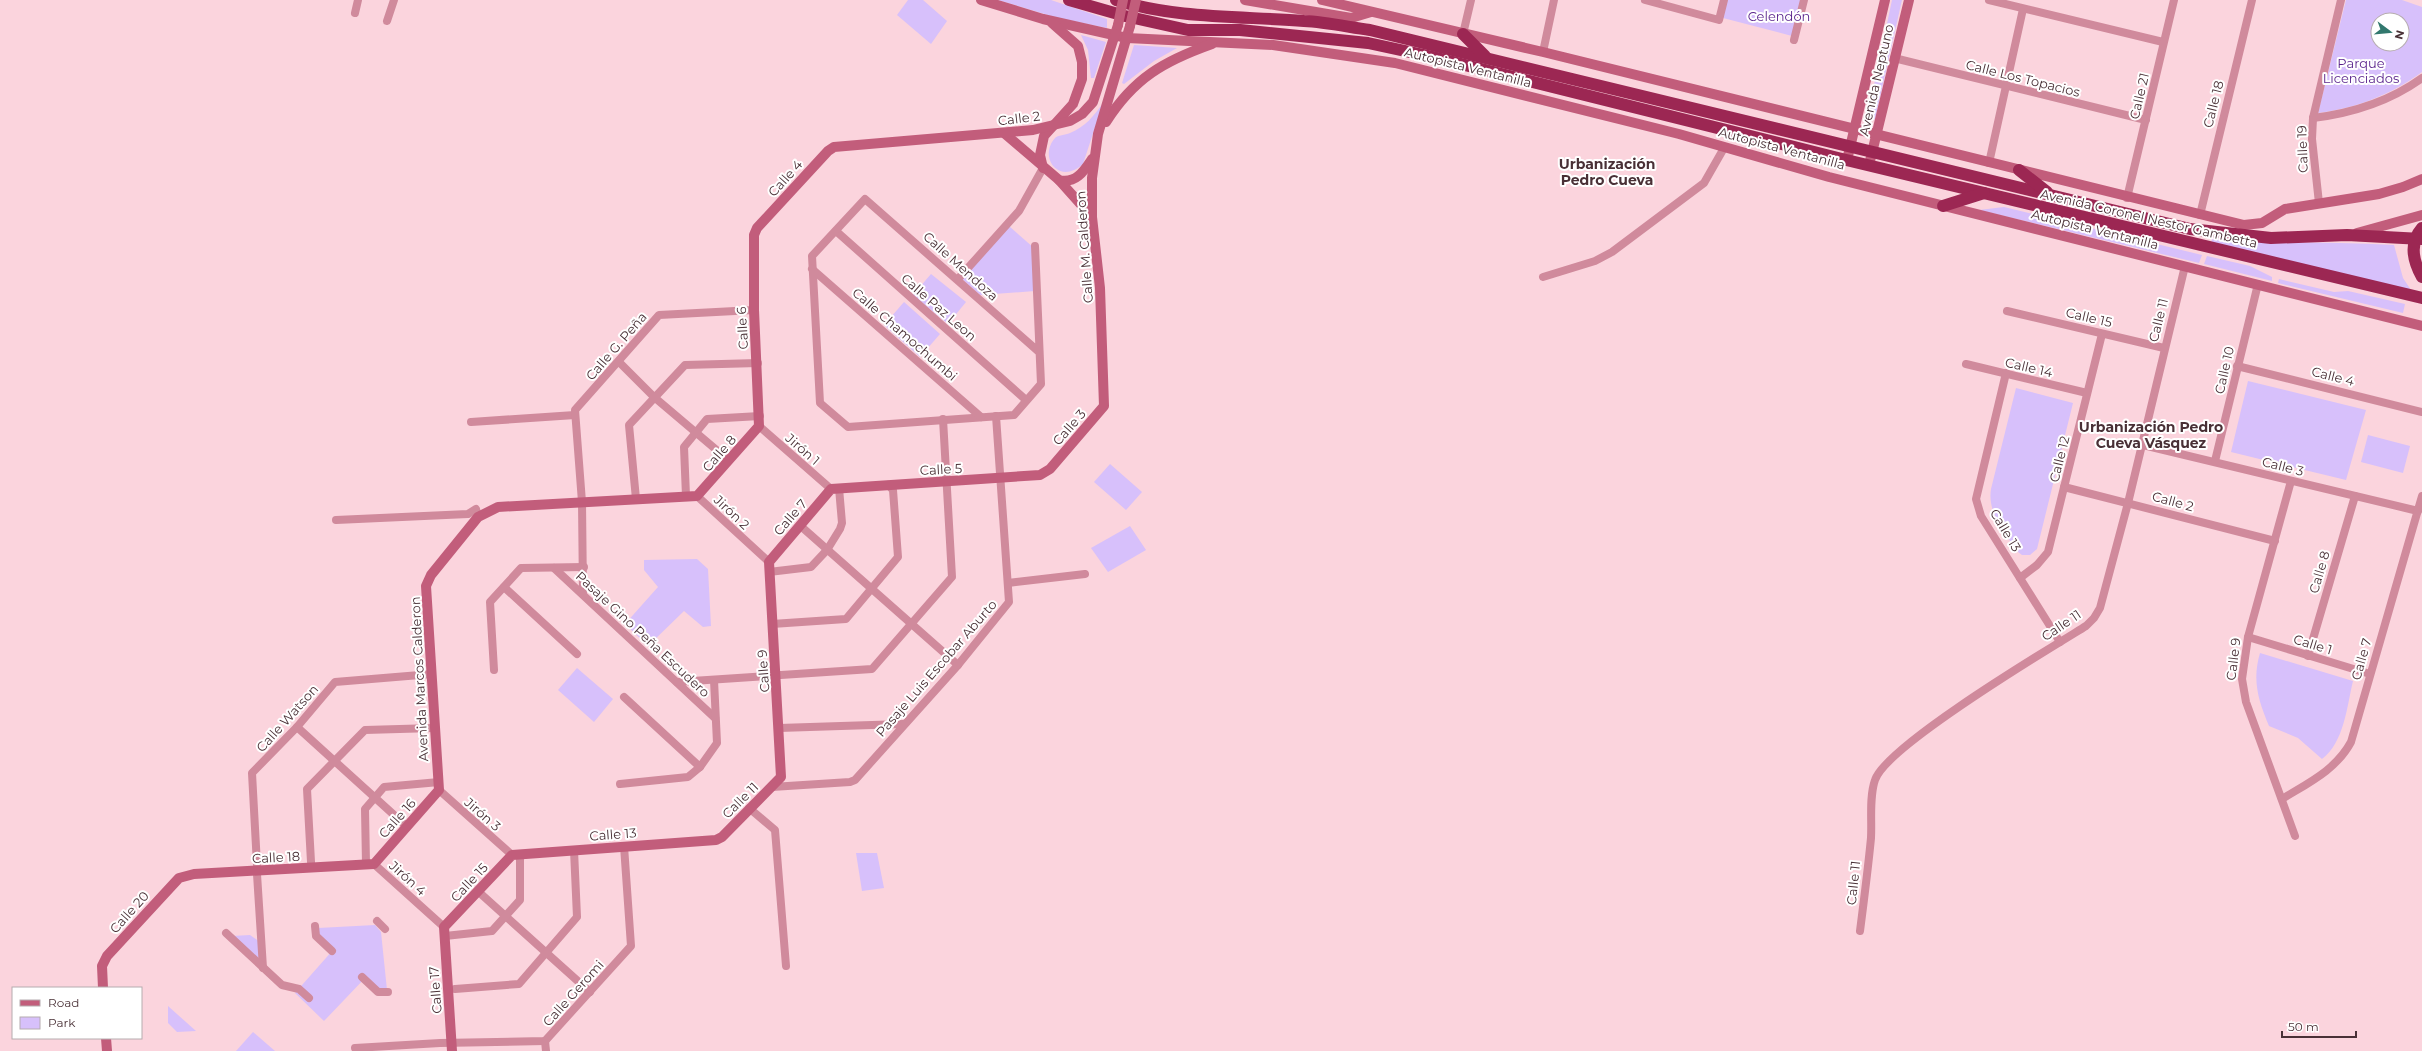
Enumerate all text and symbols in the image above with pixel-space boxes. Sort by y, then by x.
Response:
park label: Celendón [1748,8,1810,24]
north arrow [2370,12,2410,52]
street label: Avenida Neptuno [1855,23,1897,137]
text: N [2392,29,2408,41]
street label: Autopista Ventanilla [1403,43,1533,91]
park label: Parque Licenciados [2323,55,2399,86]
street label: Calle Los Topacios [1964,56,2082,100]
street label: Calle 21 [2126,71,2152,121]
street label: Calle 18 [2199,79,2227,129]
street label: Calle 2 [997,107,1041,129]
street label: Autopista Ventanilla [1717,123,1847,173]
street label: Calle 19 [2293,125,2311,173]
district label: Urbanización Pedro Cueva [1559,155,1655,189]
street label: Calle 4 [764,156,806,200]
street label: Avenida Coronel Nestor Gambetta [2039,185,2259,251]
street label: Calle M. Calderon [1072,190,1096,304]
street label: Autopista Ventanilla [2030,205,2160,253]
street label: Calle Mendoza [920,228,1002,304]
street label: Calle Paz Leon [898,270,980,344]
street label: Calle Chamochumbi [849,284,961,384]
street label: Calle 11 [2145,297,2171,343]
street label: Calle 15 [2064,304,2114,330]
street label: Calle 6 [733,306,751,350]
street label: Calle G. Peña [582,309,650,383]
street label: Calle 10 [2211,345,2237,395]
street label: Calle 14 [2004,354,2055,380]
street label: Calle 4 [2310,363,2356,389]
street label: Calle 3 [1049,406,1089,448]
district label: Urbanización Pedro Cueva Vásquez [2079,418,2223,452]
street label: Jirón 1 [782,429,823,468]
street label: Calle 8 [699,431,739,475]
street label: Calle 12 [2046,434,2072,484]
street label: Calle 3 [2261,453,2305,479]
street label: Calle 5 [919,460,963,478]
street label: Calle 2 [2150,488,2196,514]
street label: Jirón 2 [710,491,753,532]
street label: Calle 7 [770,495,810,538]
street label: Calle 13 [1987,506,2025,554]
street label: Calle 8 [2305,549,2333,595]
street label: Pasaje Gino Peña Escudero [573,568,713,700]
street label: Avenida Marcos Calderon [407,596,431,762]
street label: Pasaje Luis Escobar Aburto [872,596,1000,740]
street label: Calle 11 [2038,606,2084,644]
street label: Calle 1 [2292,631,2334,657]
street label: Calle 7 [2347,636,2375,682]
street label: Calle 9 [2222,637,2244,681]
street label: Calle 9 [754,649,772,693]
street label: Calle Watson [253,681,321,755]
street label: Calle 11 [719,779,761,821]
street label: Jirón 3 [461,793,504,834]
street label: Calle 16 [375,795,419,841]
street label: Calle 13 [589,824,637,844]
street label: Calle 18 [252,848,300,866]
street label: Jirón 4 [386,857,430,899]
street label: Calle 15 [447,859,491,905]
street label: Calle 11 [1843,860,1863,906]
street label: Calle 20 [106,888,152,936]
street label: Calle Geromi [539,957,607,1029]
street label: Calle 17 [425,965,445,1014]
legend [12,987,142,1039]
text: Road [48,995,79,1010]
scale bar [2282,1013,2356,1039]
text: Park [48,1015,76,1030]
text: 50 m [2288,1019,2319,1034]

